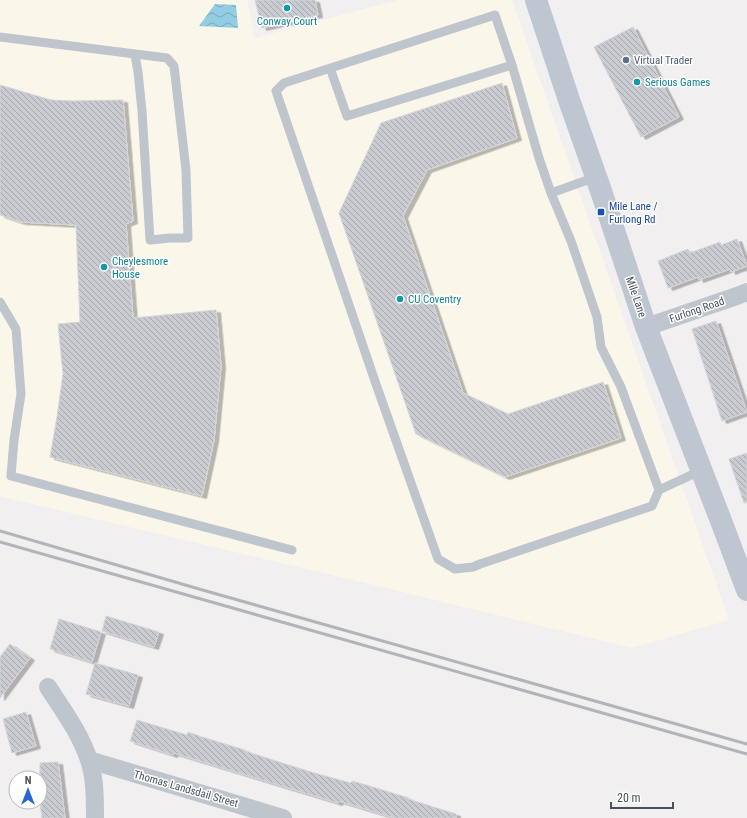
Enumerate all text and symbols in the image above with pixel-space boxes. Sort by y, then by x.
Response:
marker: Conway Court [282,3,292,13]
place label: Conway Court [257,15,317,28]
place label: Virtual Trader [634,54,693,67]
marker: Virtual Trader [621,55,631,65]
place label: Serious Games [645,76,710,89]
marker: Serious Games [632,77,642,87]
place label: Mile Lane / Furlong Rd [609,200,658,226]
marker: Mile Lane / Furlong Rd [596,207,606,217]
place label: Cheylesmore House [112,255,168,281]
marker: Cheylesmore House [99,262,109,272]
street label: Mile Lane [623,275,649,319]
place label: CU Coventry [408,293,461,306]
marker: CU Coventry [395,294,405,304]
street label: Furlong Road [668,295,726,325]
street label: Thomas Landsdail Street [132,768,240,810]
north arrow [8,770,48,810]
text: N [25,774,32,787]
scale bar [611,784,673,810]
text: 20 m [617,791,641,805]

